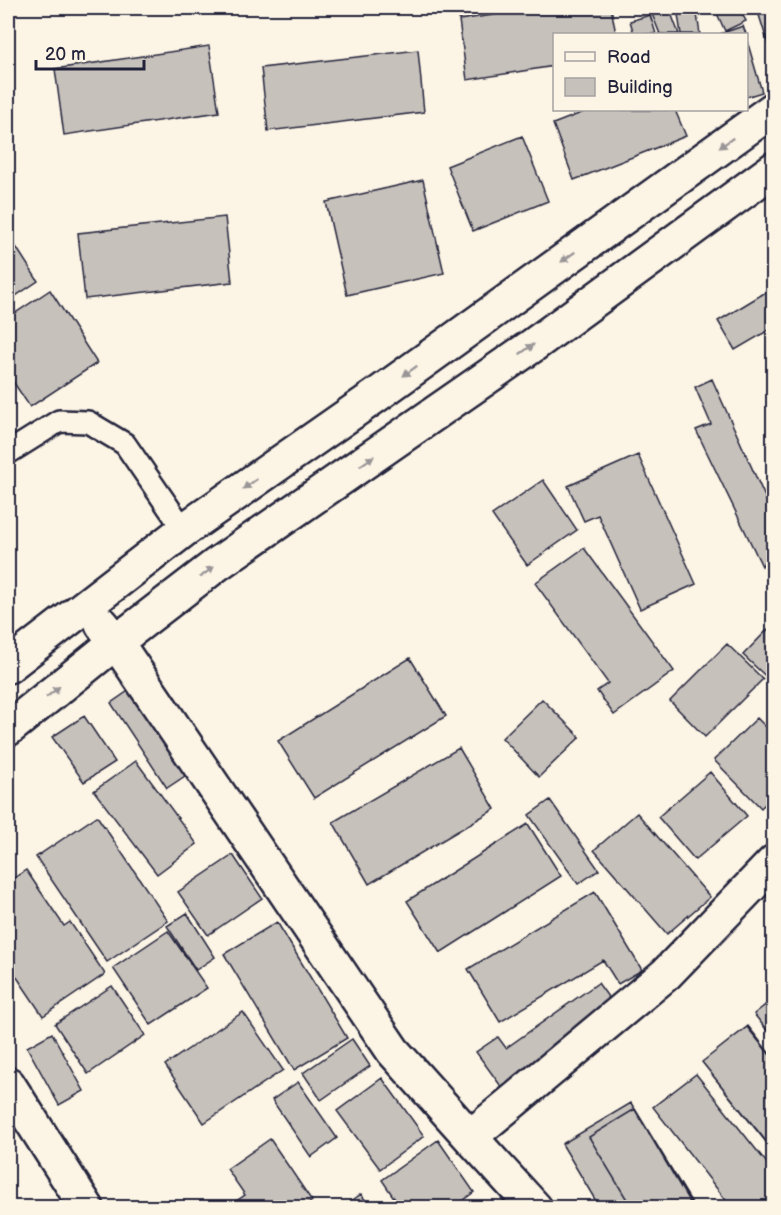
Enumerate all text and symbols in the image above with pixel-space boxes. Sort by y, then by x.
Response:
scale bar [36,33,144,71]
legend [553,33,748,111]
text: 20 m [45,44,86,65]
text: Road [607,47,651,68]
text: Building [607,77,673,98]
one-way arrow [719,137,735,149]
one-way arrow [560,251,575,263]
one-way arrow [519,343,535,355]
one-way arrow [402,365,417,377]
one-way arrow [359,456,375,467]
one-way arrow [243,478,259,490]
one-way arrow [199,566,215,579]
one-way arrow [45,686,61,699]

